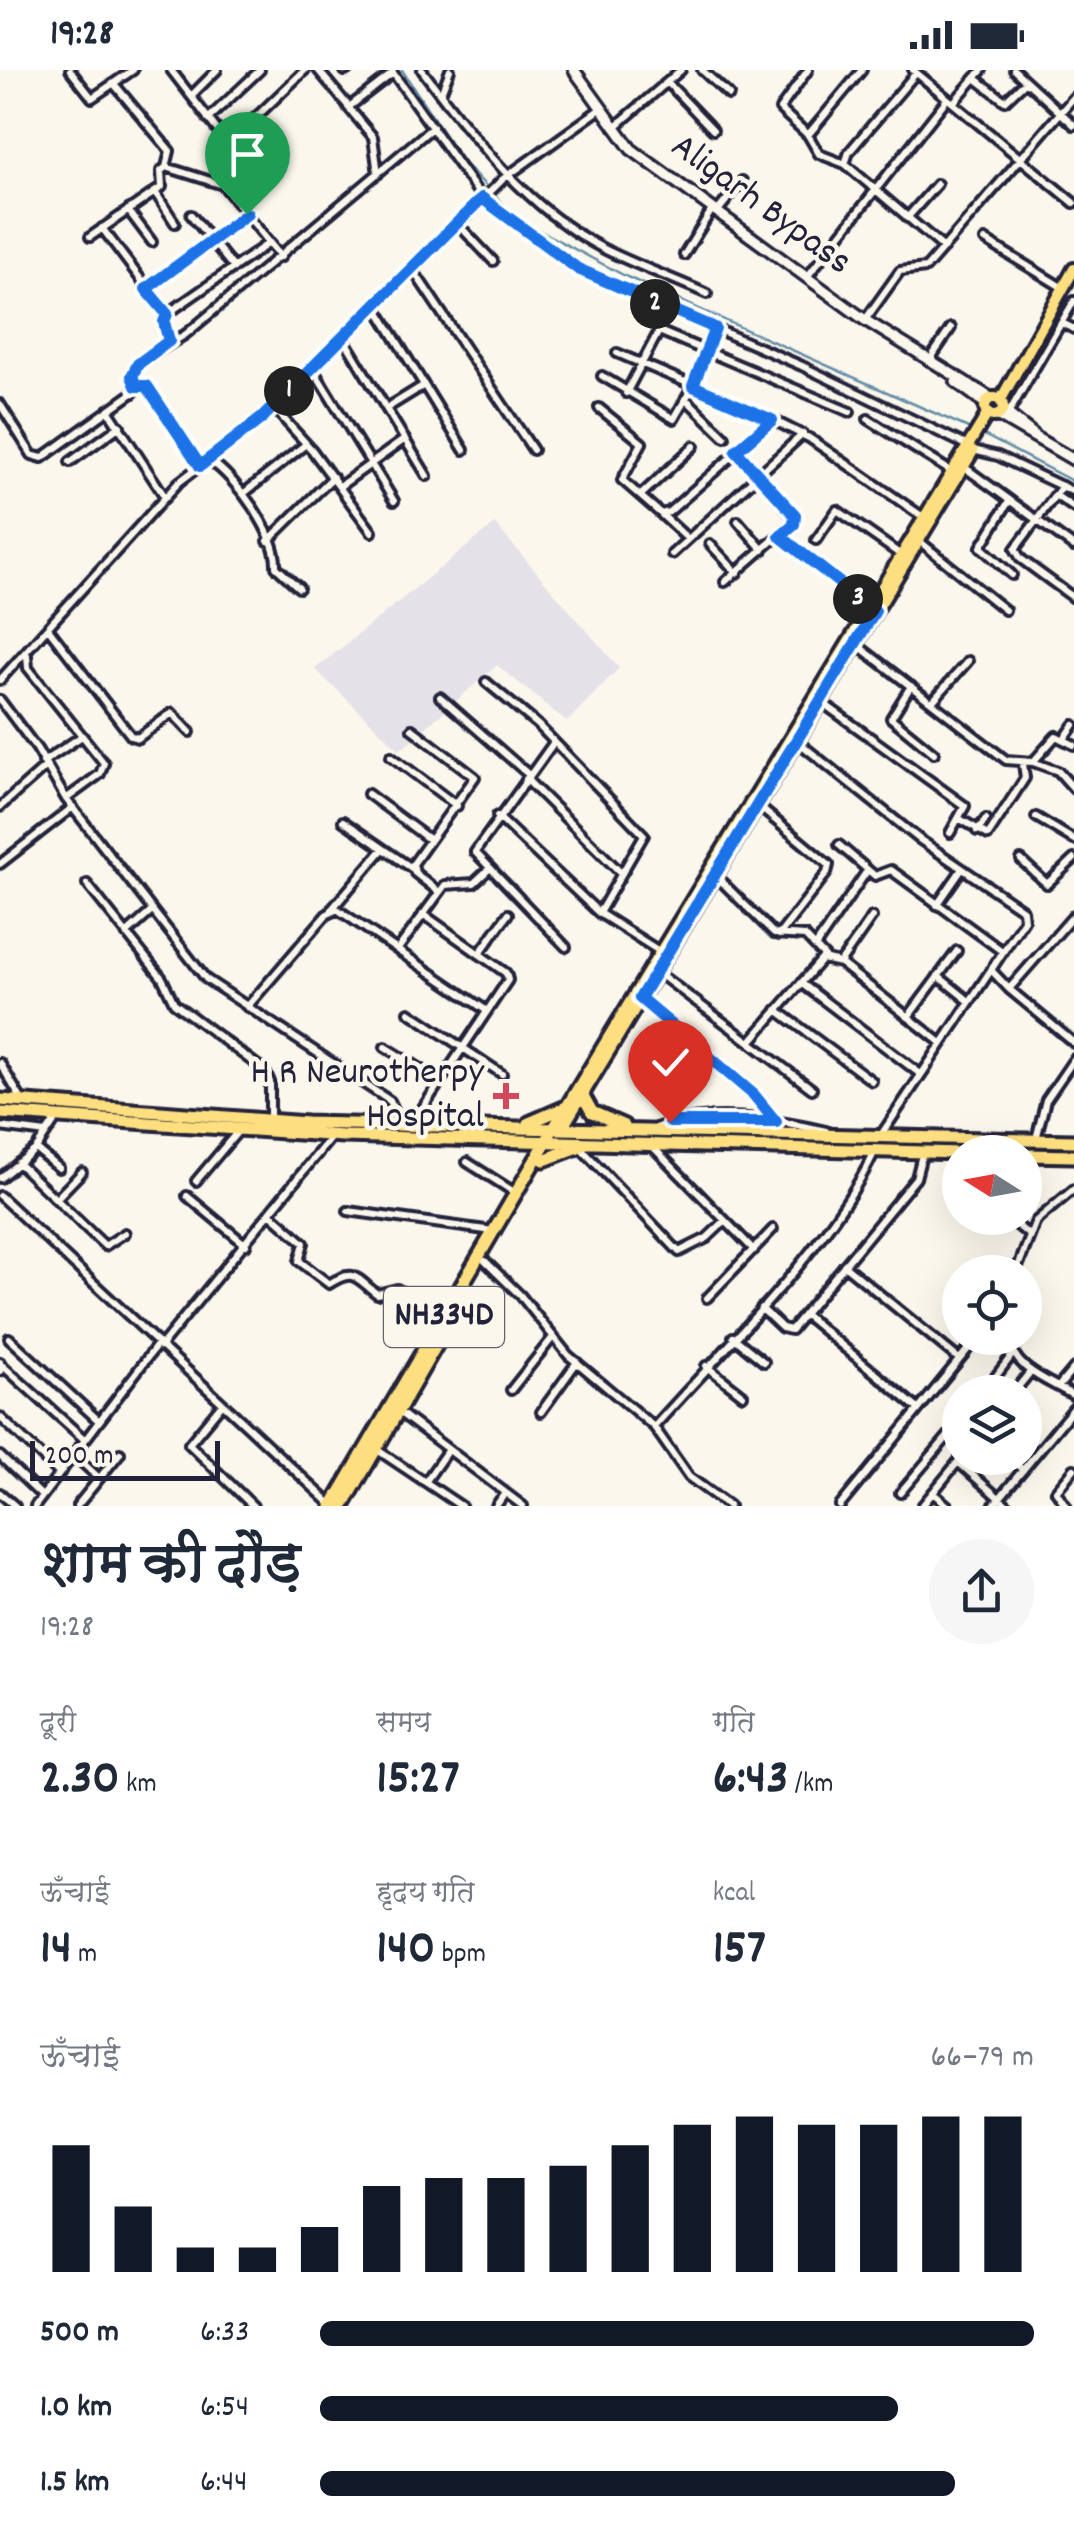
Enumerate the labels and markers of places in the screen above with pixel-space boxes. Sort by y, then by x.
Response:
pin [205,112,290,215]
pin: 2 [630,279,680,329]
pin: 1 [264,366,314,416]
pin: 3 [833,574,883,624]
pin [628,1020,713,1123]
place label: H R Neurotherpy Hospital [251,1047,485,1146]
marker: H R Neurotherpy Hospital [493,1083,519,1109]

